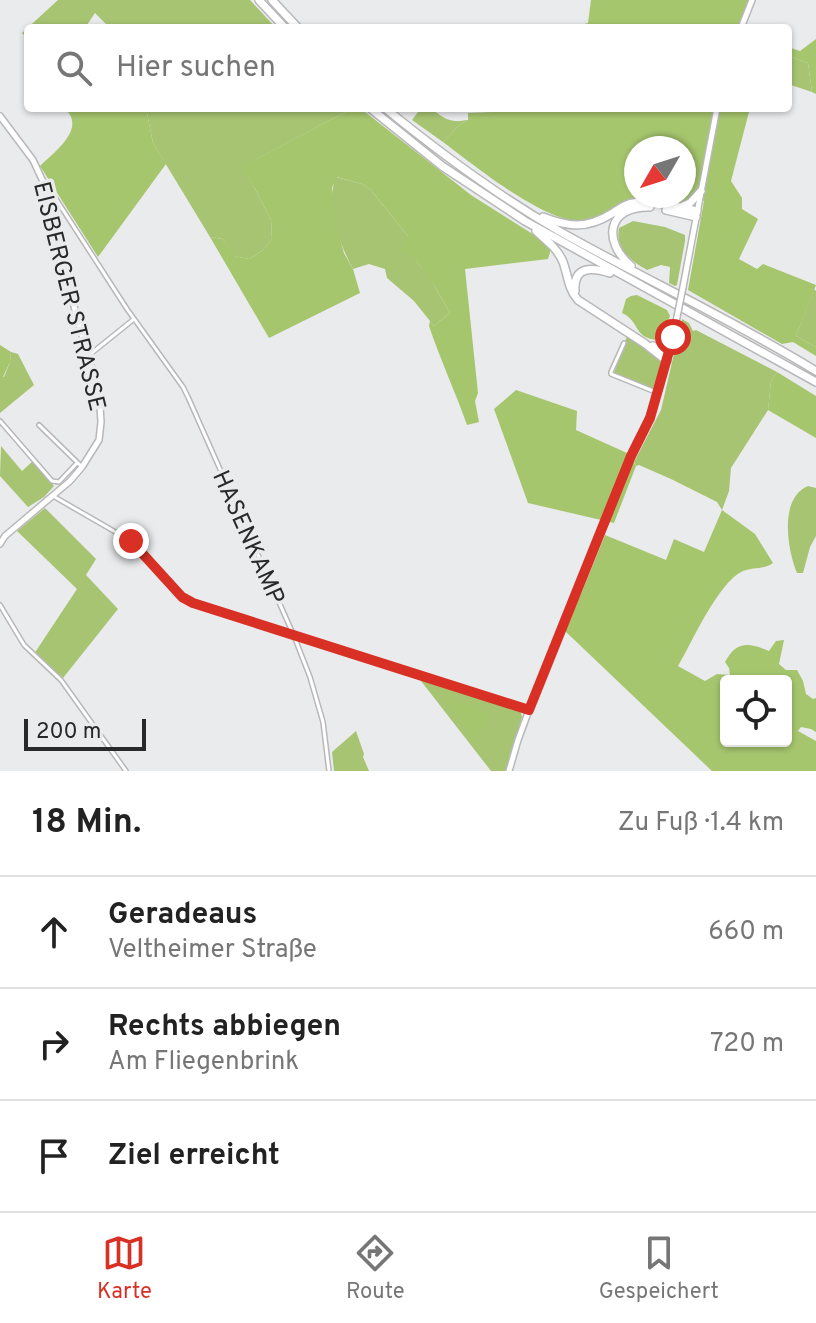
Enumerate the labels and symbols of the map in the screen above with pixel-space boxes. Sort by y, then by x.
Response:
north arrow [624,136,696,208]
street label: EISBERGER STRASSE [25,179,111,414]
route start [655,319,691,355]
street label: HASENKAMP [204,466,290,609]
route end [113,523,149,559]
scale bar [24,715,146,751]

